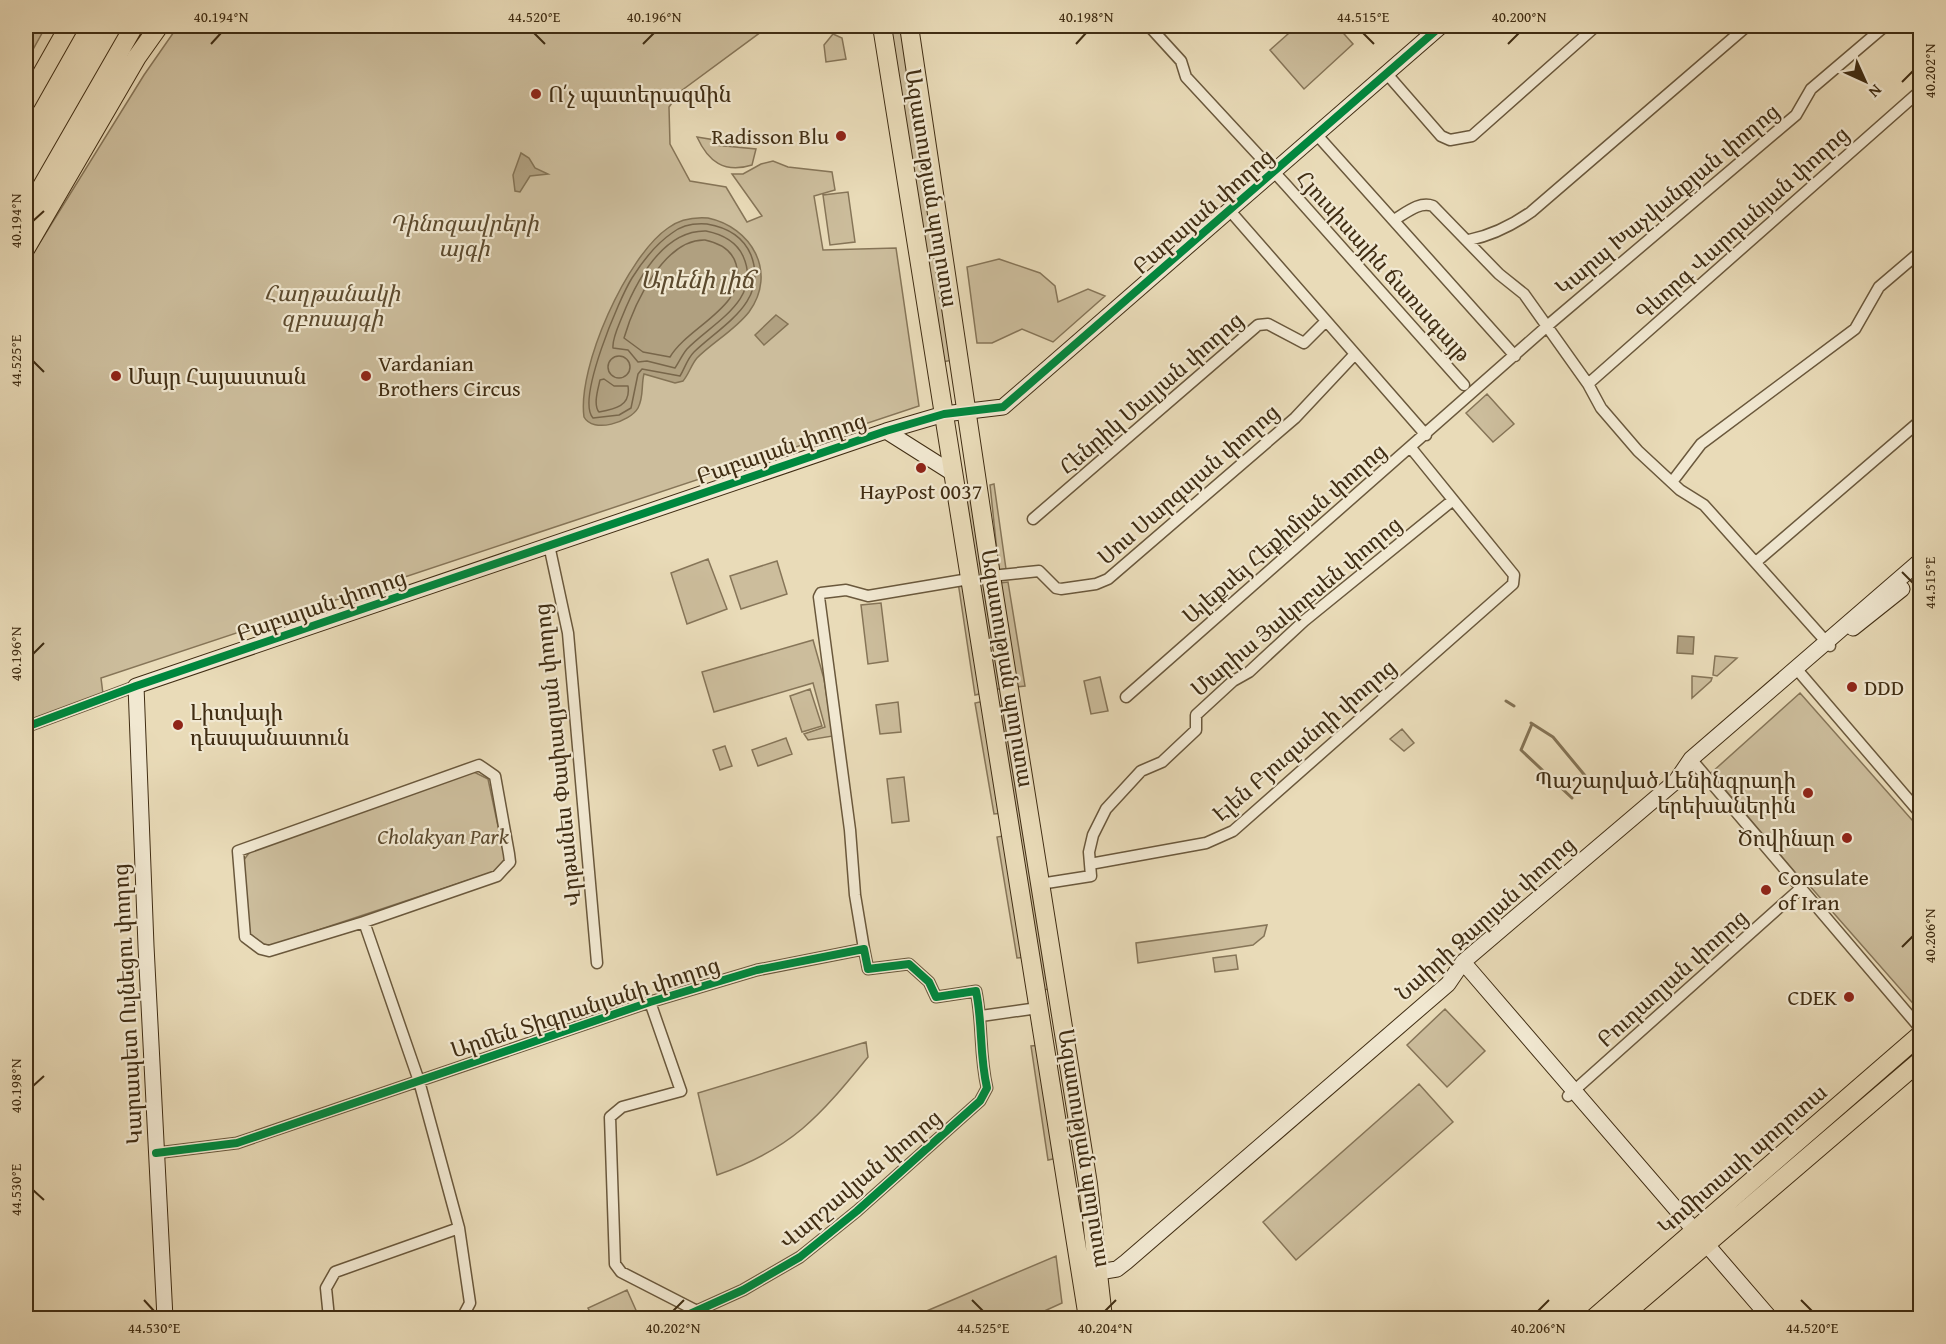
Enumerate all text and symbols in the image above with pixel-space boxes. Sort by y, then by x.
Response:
text: 40.194°N [194,6,249,27]
text: 44.520°E [508,6,561,27]
text: 40.196°N [627,6,682,27]
text: 40.198°N [1059,6,1114,27]
text: 44.515°E [1337,6,1390,27]
text: 40.200°N [1492,6,1547,27]
text: 40.202°N [1919,43,1940,98]
north arrow [1835,51,1895,111]
street label: Ազատության պողոտա [897,66,967,310]
place label: Ո՛չ պատերազմին [548,78,731,110]
text: N [1863,79,1888,104]
marker: Ո՛չ պատերազմին [529,87,543,101]
street label: Կարպ Խաչվանքյան փողոց [1548,95,1786,303]
street label: Գևորգ Վարդանյան փողոց [1628,118,1856,328]
place label: Radisson Blu [712,120,829,152]
marker: Radisson Blu [834,129,848,143]
street label: Բաբայան փողոց [1125,141,1281,281]
street label: Հյուսիսային ճառագայթ [1289,163,1479,369]
text: 40.194°N [5,193,26,248]
park label: Դինոզավրերի այգի [389,207,539,264]
water label: Արենի լիճ [640,262,759,297]
park label: Հաղթանակի զբոսայգի [264,277,401,334]
street label: Հենրիկ Մալյան փողոց [1052,304,1250,482]
text: 44.525°E [5,334,26,387]
place label: Vardanian Brothers Circus [378,347,521,404]
place label: Մայր Հայաստան [128,360,306,392]
marker: Մայր Հայաստան [109,369,123,383]
marker: Vardanian Brothers Circus [359,369,373,383]
street label: Սոս Սարգսյան փողոց [1090,396,1286,572]
street label: Բաբայան փողոց [692,404,870,492]
street label: Ալեքսեյ Հեքիմյան փողոց [1175,435,1393,631]
marker: HayPost 0037 [914,461,928,475]
place label: HayPost 0037 [860,475,982,507]
street label: Մարիա Յակոբսեն փողոց [1184,508,1408,704]
street label: Ազատության պողոտա [973,546,1043,790]
text: 44.515°E [1919,556,1940,609]
street label: Բաբայան փողոց [232,561,410,649]
street label: Վրթանես Փափազյան փողոց [525,602,589,908]
text: 40.196°N [5,626,26,681]
street label: Էլեն Բյուզանդի փողոց [1205,651,1403,829]
place label: DDD [1864,671,1904,703]
marker: DDD [1845,680,1859,694]
place label: Լիտվայի դեսպանատուն [190,696,349,753]
marker: Լիտվայի դեսպանատուն [171,718,185,732]
place label: Պաշարված Լենինգրադի երեխաներին [1535,764,1796,821]
marker: Պաշարված Լենինգրադի երեխաներին [1801,786,1815,800]
park label: Cholakyan Park [377,820,510,852]
place label: Ծովինար [1738,822,1835,854]
street label: Նաիրի Զարյան փողոց [1388,828,1582,1008]
marker: Ծովինար [1840,831,1854,845]
place label: Consulate of Iran [1778,861,1869,918]
street label: Կարապետ Ուլնեցու փողոց [104,863,150,1145]
marker: Consulate of Iran [1759,883,1773,897]
street label: Բուդաղյան փողոց [1589,901,1755,1055]
text: 40.206°N [1919,908,1940,963]
street label: Արմեն Տիգրանյանի փողոց [446,948,724,1066]
place label: CDEK [1788,981,1837,1013]
marker: CDEK [1842,990,1856,1004]
street label: Ազատության պողոտա [1050,1026,1120,1270]
text: 40.198°N [5,1058,26,1113]
street label: Կոմիտասի պողոտա [1650,1076,1834,1242]
street label: Վարշավյան փողոց [772,1101,948,1257]
text: 44.530°E [5,1163,26,1216]
text: 44.530°E [128,1317,181,1338]
text: 40.202°N [646,1317,701,1338]
text: 44.525°E [957,1317,1010,1338]
text: 40.204°N [1078,1317,1133,1338]
text: 40.206°N [1511,1317,1566,1338]
text: 44.520°E [1786,1317,1839,1338]

